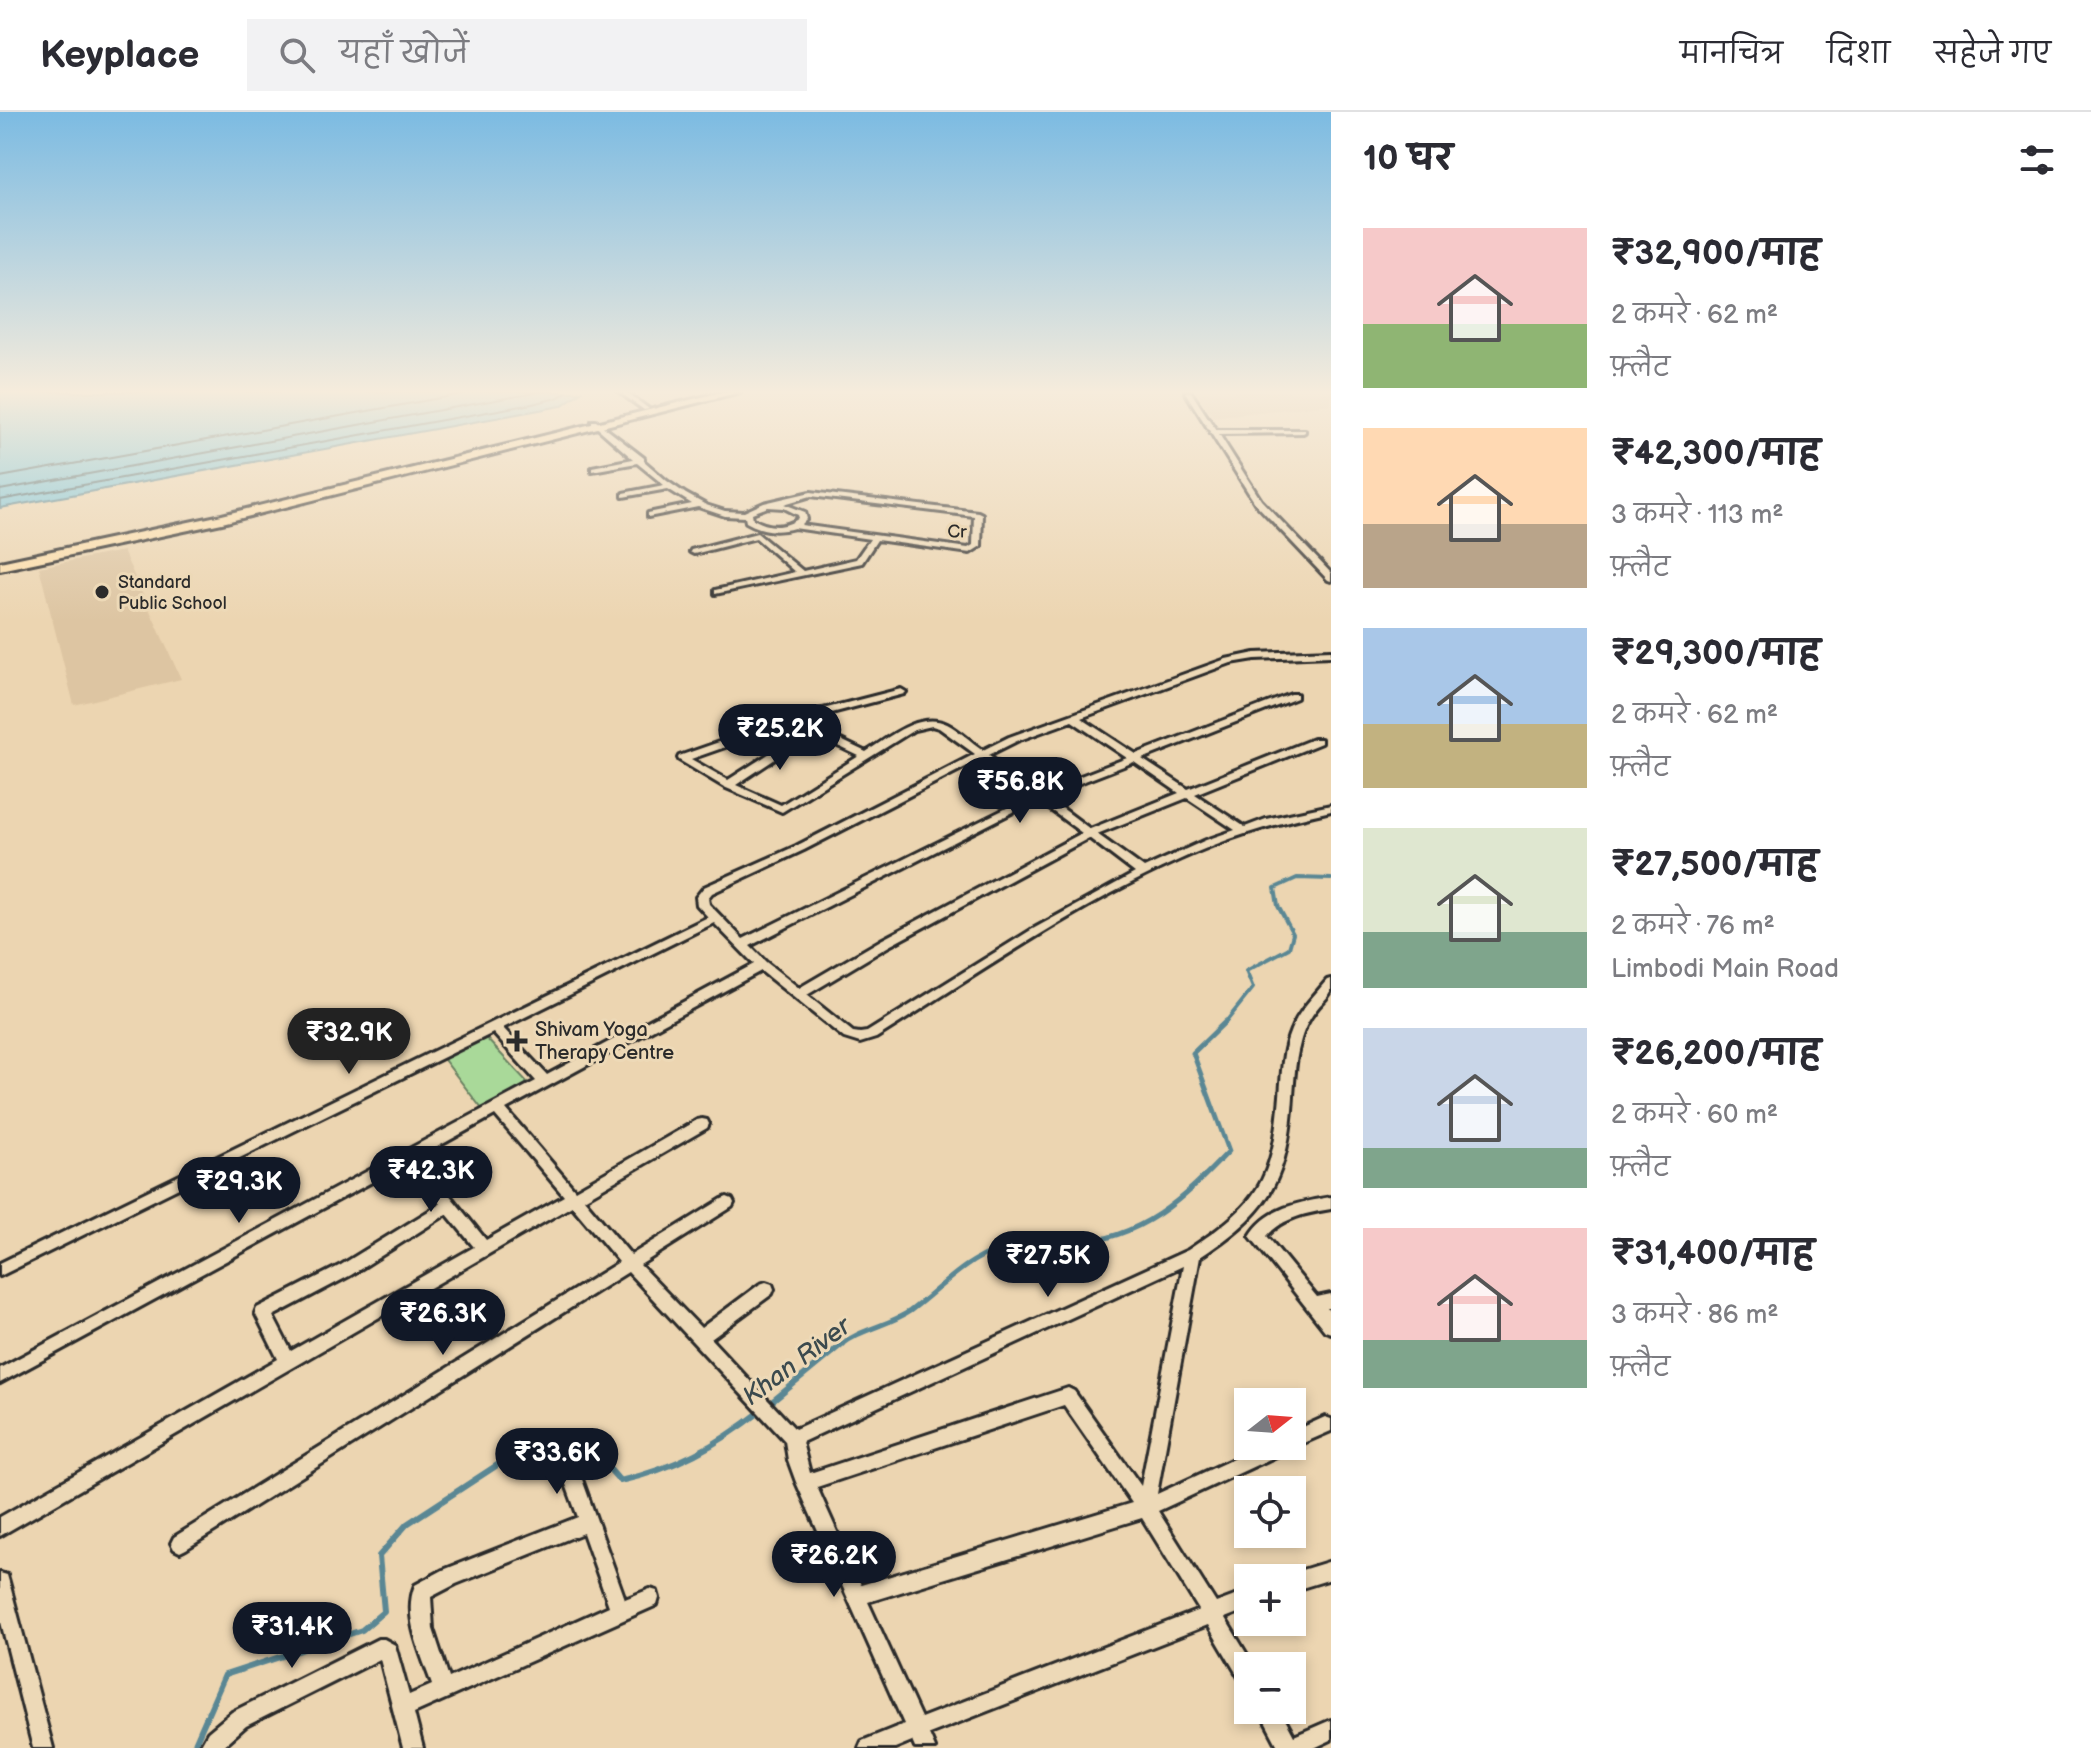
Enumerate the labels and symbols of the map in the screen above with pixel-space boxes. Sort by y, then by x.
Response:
street label: Cr [947,521,967,543]
place label: Standard Public School [118,572,227,614]
marker: Standard Public School [93,583,111,601]
pin: ₹25.2K [715,704,845,772]
pin: ₹56.8K [955,757,1085,825]
pin: ₹32.9K [284,1008,414,1076]
place label: Shivam Yoga Therapy Centre [535,1018,674,1065]
marker: Shivam Yoga Therapy Centre [506,1030,528,1052]
pin: ₹42.3K [366,1146,496,1214]
pin: ₹29.3K [174,1157,304,1225]
pin: ₹27.5K [983,1231,1113,1299]
pin: ₹26.3K [378,1289,508,1357]
water label: Khan River [737,1310,858,1413]
north arrow [1234,1388,1306,1460]
pin: ₹33.6K [492,1428,622,1496]
pin: ₹26.2K [769,1531,899,1599]
pin: ₹31.4K [227,1602,357,1670]

